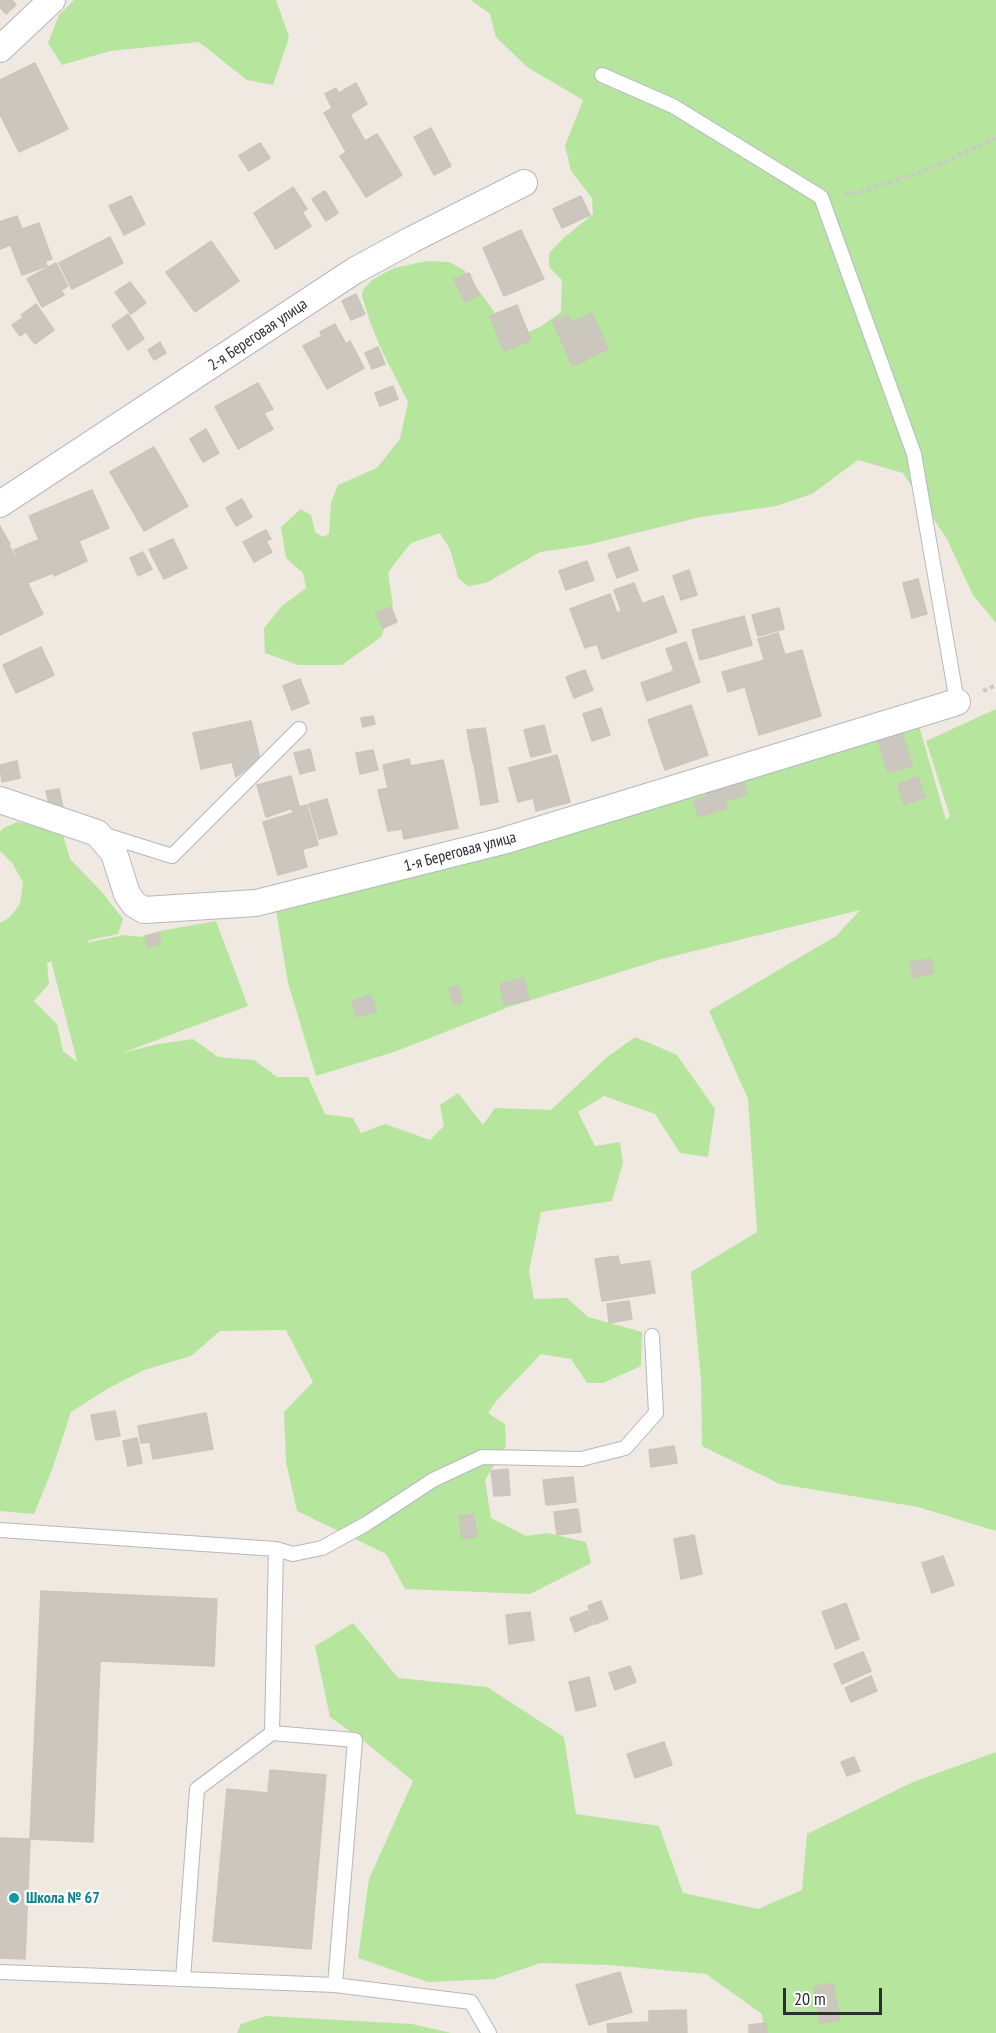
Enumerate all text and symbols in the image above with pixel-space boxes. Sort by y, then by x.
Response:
street label: 2-я Береговая улица [205,295,311,375]
street label: 1-я Береговая улица [402,828,518,876]
place label: Школа № 67 [26,1888,100,1908]
marker: Школа № 67 [7,1891,21,1905]
scale bar [786,1976,885,2014]
text: 20 m [794,1987,826,2010]

